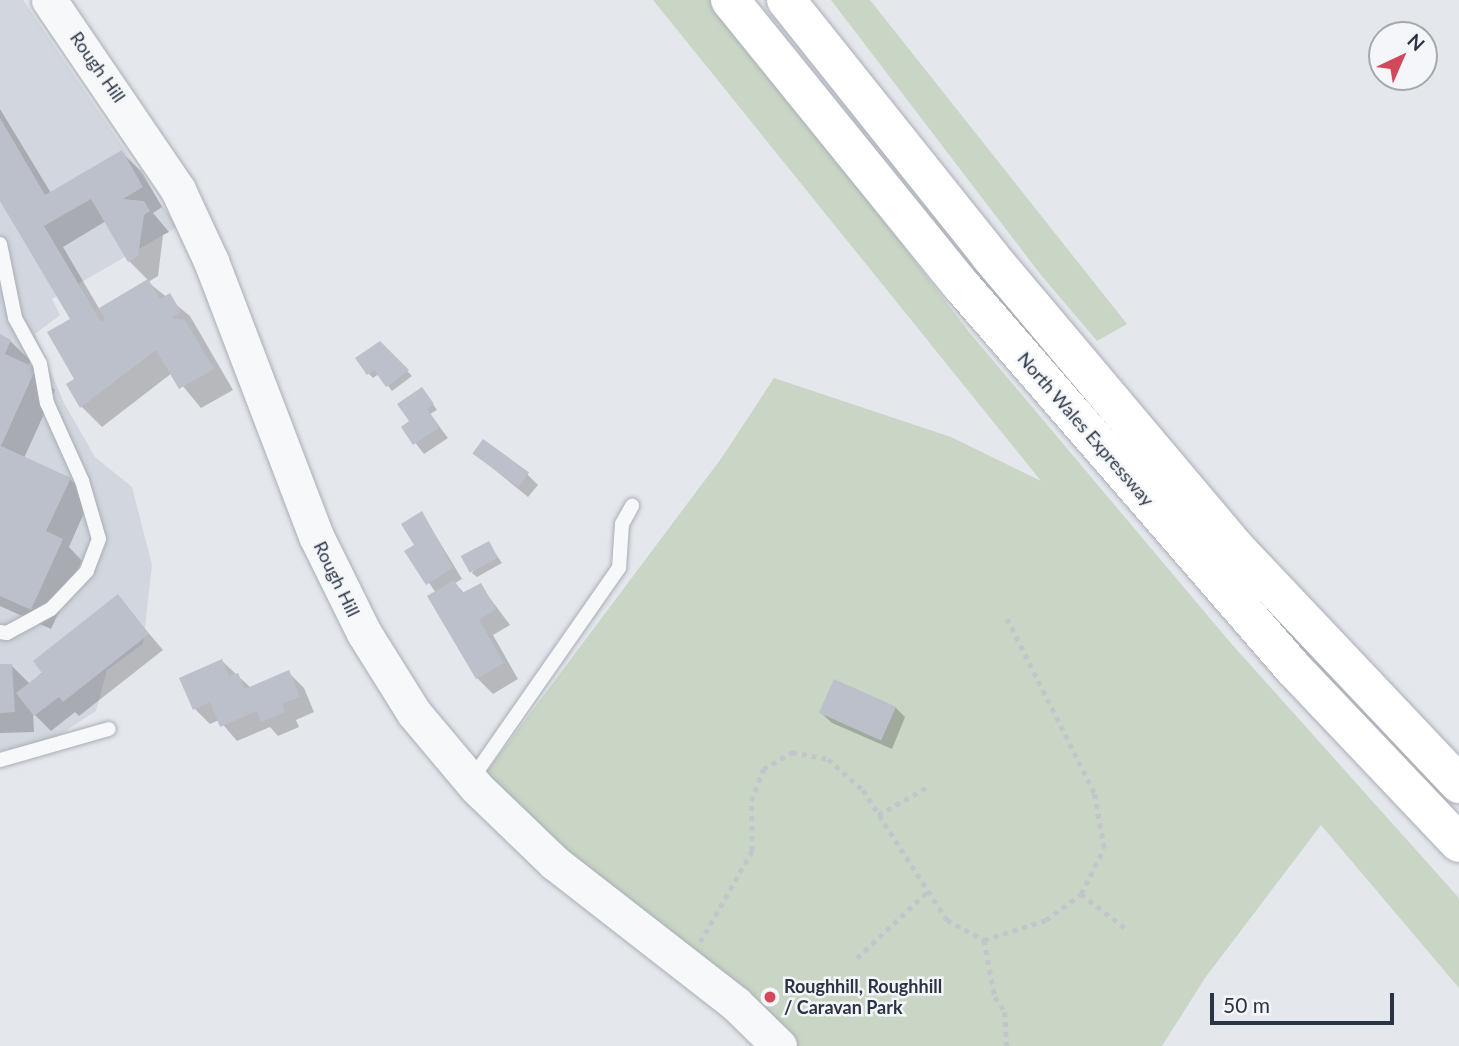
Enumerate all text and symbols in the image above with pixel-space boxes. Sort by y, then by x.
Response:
north arrow [1368,21,1438,91]
street label: Rough Hill [66,27,130,107]
text: N [1403,29,1430,55]
street label: North Wales Expressway [1013,348,1159,510]
street label: Rough Hill [309,538,365,620]
place label: Roughhill, Roughhill / Caravan Park [784,976,942,1018]
scale bar [1214,979,1398,1023]
marker: Roughhill, Roughhill / Caravan Park [762,989,778,1005]
text: 50 m [1223,992,1270,1017]

